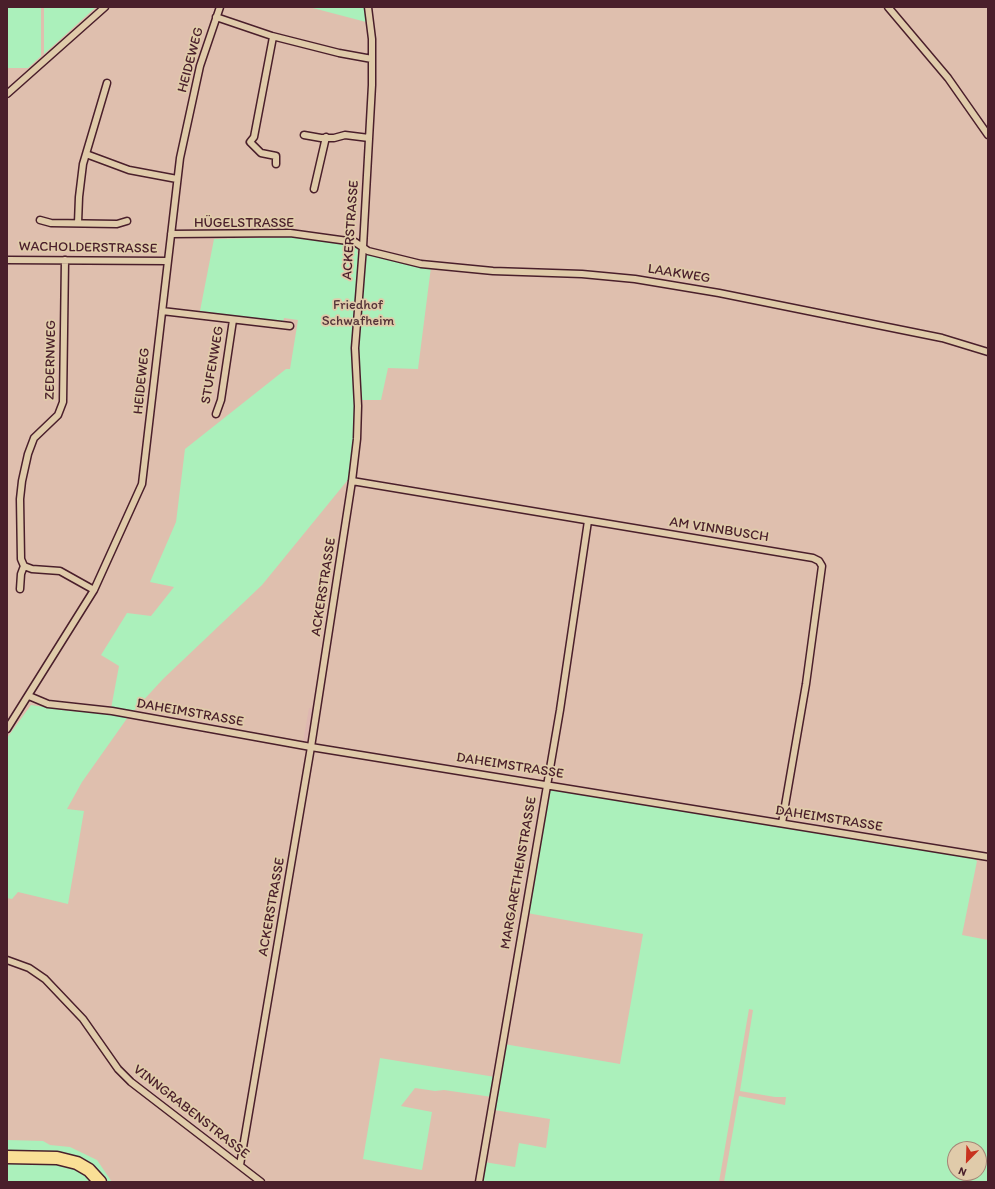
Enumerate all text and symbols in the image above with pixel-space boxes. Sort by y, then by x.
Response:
street label: HEIDEWEG [174,25,208,95]
street label: ACKERSTRASSE [339,180,363,280]
street label: HÜGELSTRASSE [194,215,294,231]
street label: WACHOLDERSTRASSE [18,238,158,258]
street label: LAAKWEG [647,261,711,287]
park label: Friedhof Schwafheim [322,297,394,330]
street label: ZEDERNWEG [42,320,60,400]
street label: STUFENWEG [198,325,228,405]
street label: HEIDEWEG [130,347,154,415]
street label: AM VINNBUSCH [668,514,770,546]
street label: ACKERSTRASSE [308,536,340,638]
street label: DAHEIMSTRASSE [135,695,245,731]
street label: DAHEIMSTRASSE [455,749,565,783]
street label: MARGARETHENSTRASSE [497,795,541,951]
street label: DAHEIMSTRASSE [774,802,884,836]
street label: ACKERSTRASSE [255,856,289,958]
street label: VINNGRABENSTRASSE [130,1061,252,1163]
north arrow [947,1141,987,1181]
text: N [957,1164,968,1179]

